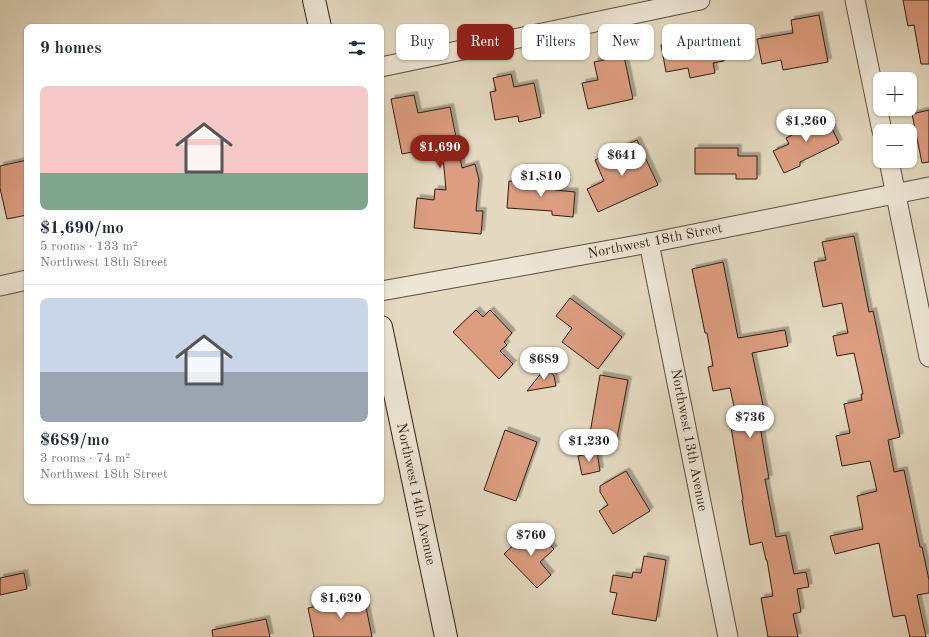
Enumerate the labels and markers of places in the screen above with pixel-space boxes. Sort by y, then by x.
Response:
pin: $1,260 [773,109,839,143]
pin: $1,690 [407,135,473,169]
pin: $641 [598,143,646,177]
pin: $1,810 [508,164,574,198]
pin: $689 [520,347,568,381]
pin: $736 [726,405,774,439]
pin: $1,230 [556,429,622,463]
pin: $760 [507,523,555,557]
pin: $1,620 [308,586,374,620]

